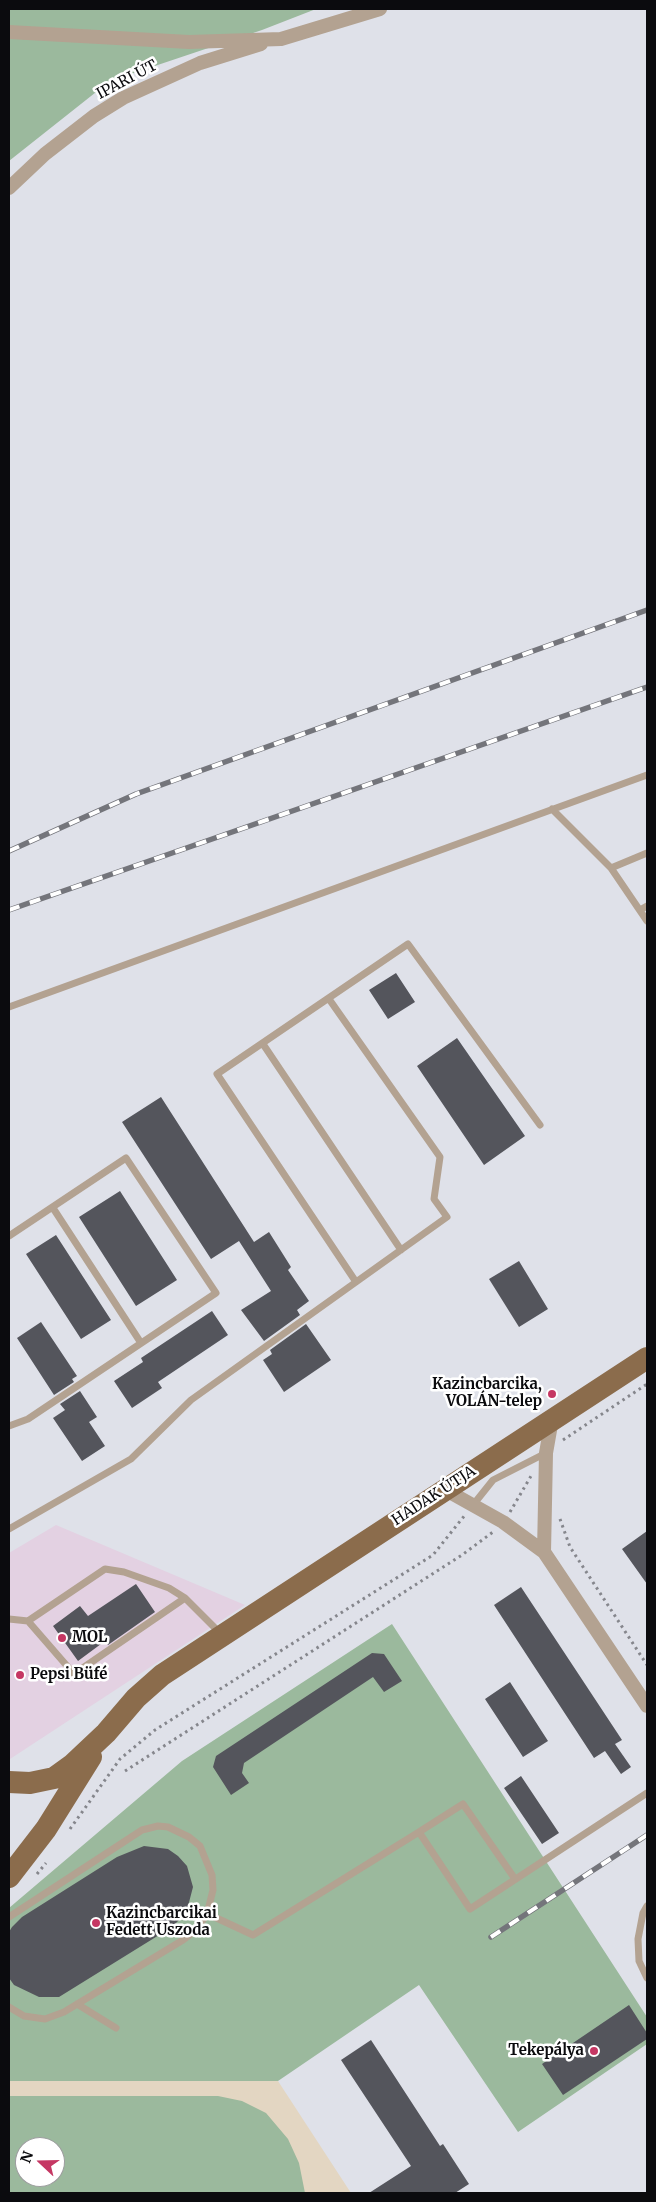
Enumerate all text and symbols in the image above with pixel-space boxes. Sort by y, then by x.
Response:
street label: IPARI ÚT [94,57,160,103]
place label: Kazincbarcika, VOLÁN-telep [432,1376,542,1411]
marker: Kazincbarcika, VOLÁN-telep [546,1388,558,1400]
street label: HADAK ÚTJA [389,1462,479,1530]
place label: MOL [72,1629,107,1647]
marker: MOL [56,1632,68,1644]
place label: Pepsi Büfé [30,1666,107,1684]
marker: Pepsi Büfé [14,1669,26,1681]
place label: Kazincbarcikai Fedett Uszoda [106,1905,217,1940]
marker: Kazincbarcikai Fedett Uszoda [90,1917,102,1929]
place label: Tekepálya [508,2042,584,2060]
marker: Tekepálya [588,2045,600,2057]
north arrow [15,2137,65,2187]
text: N [17,2149,37,2165]

